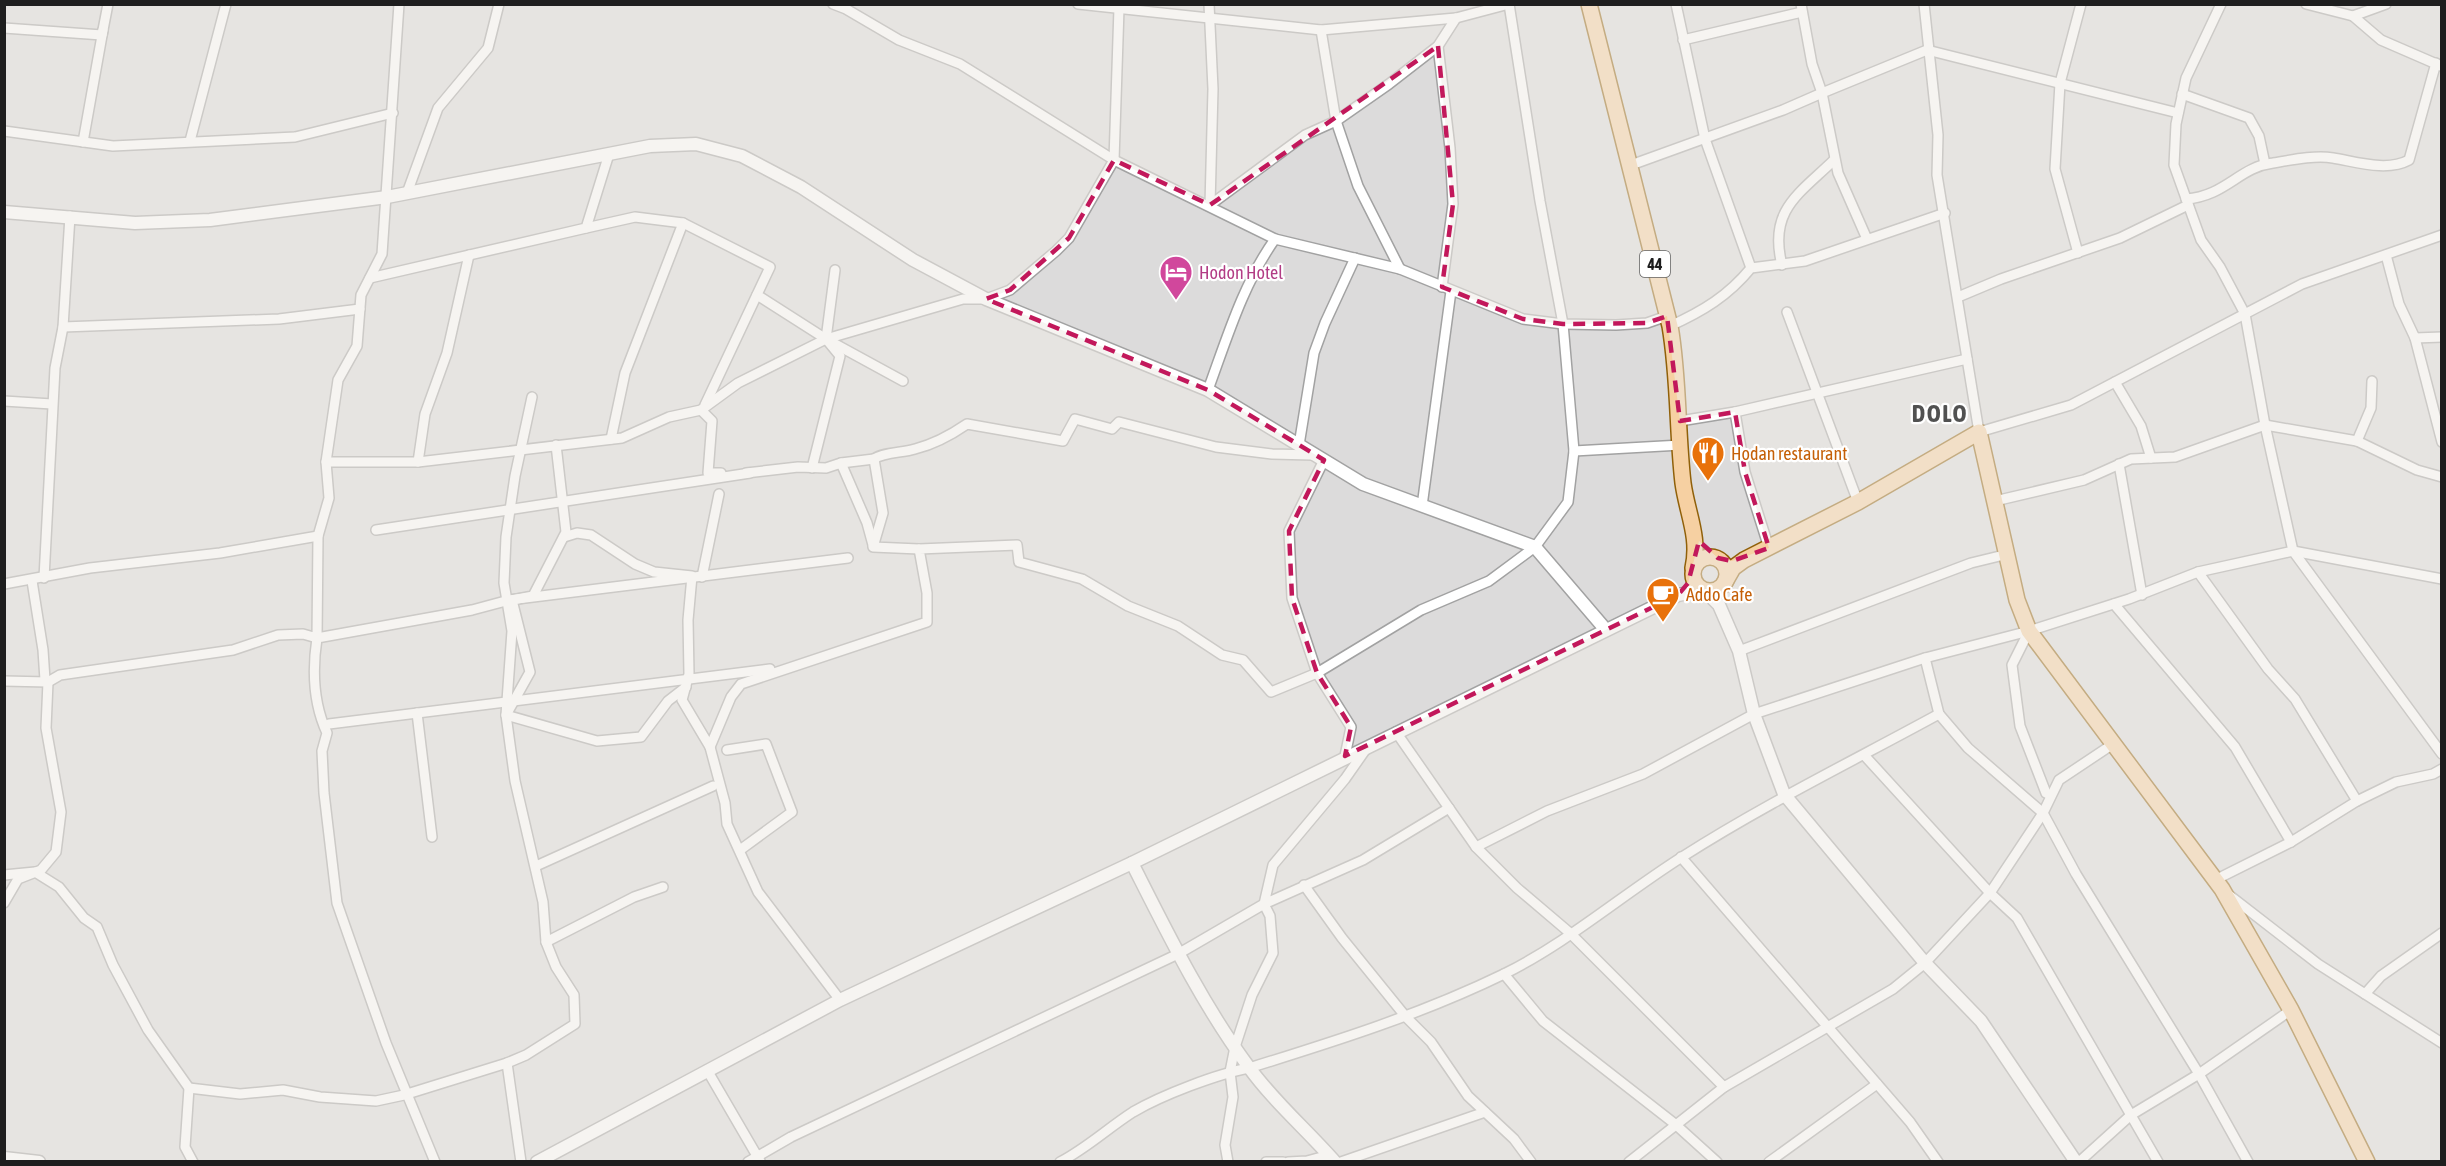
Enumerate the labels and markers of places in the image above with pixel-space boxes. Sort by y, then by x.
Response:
hotel icon: Hodon Hotel [1158,254,1194,301]
place label: Hodon Hotel [1199,262,1283,283]
restaurant icon: Hodan restaurant [1690,435,1726,482]
place label: Hodan restaurant [1731,443,1847,464]
cafe icon: Addo Cafe [1645,576,1681,623]
place label: Addo Cafe [1686,584,1752,605]

